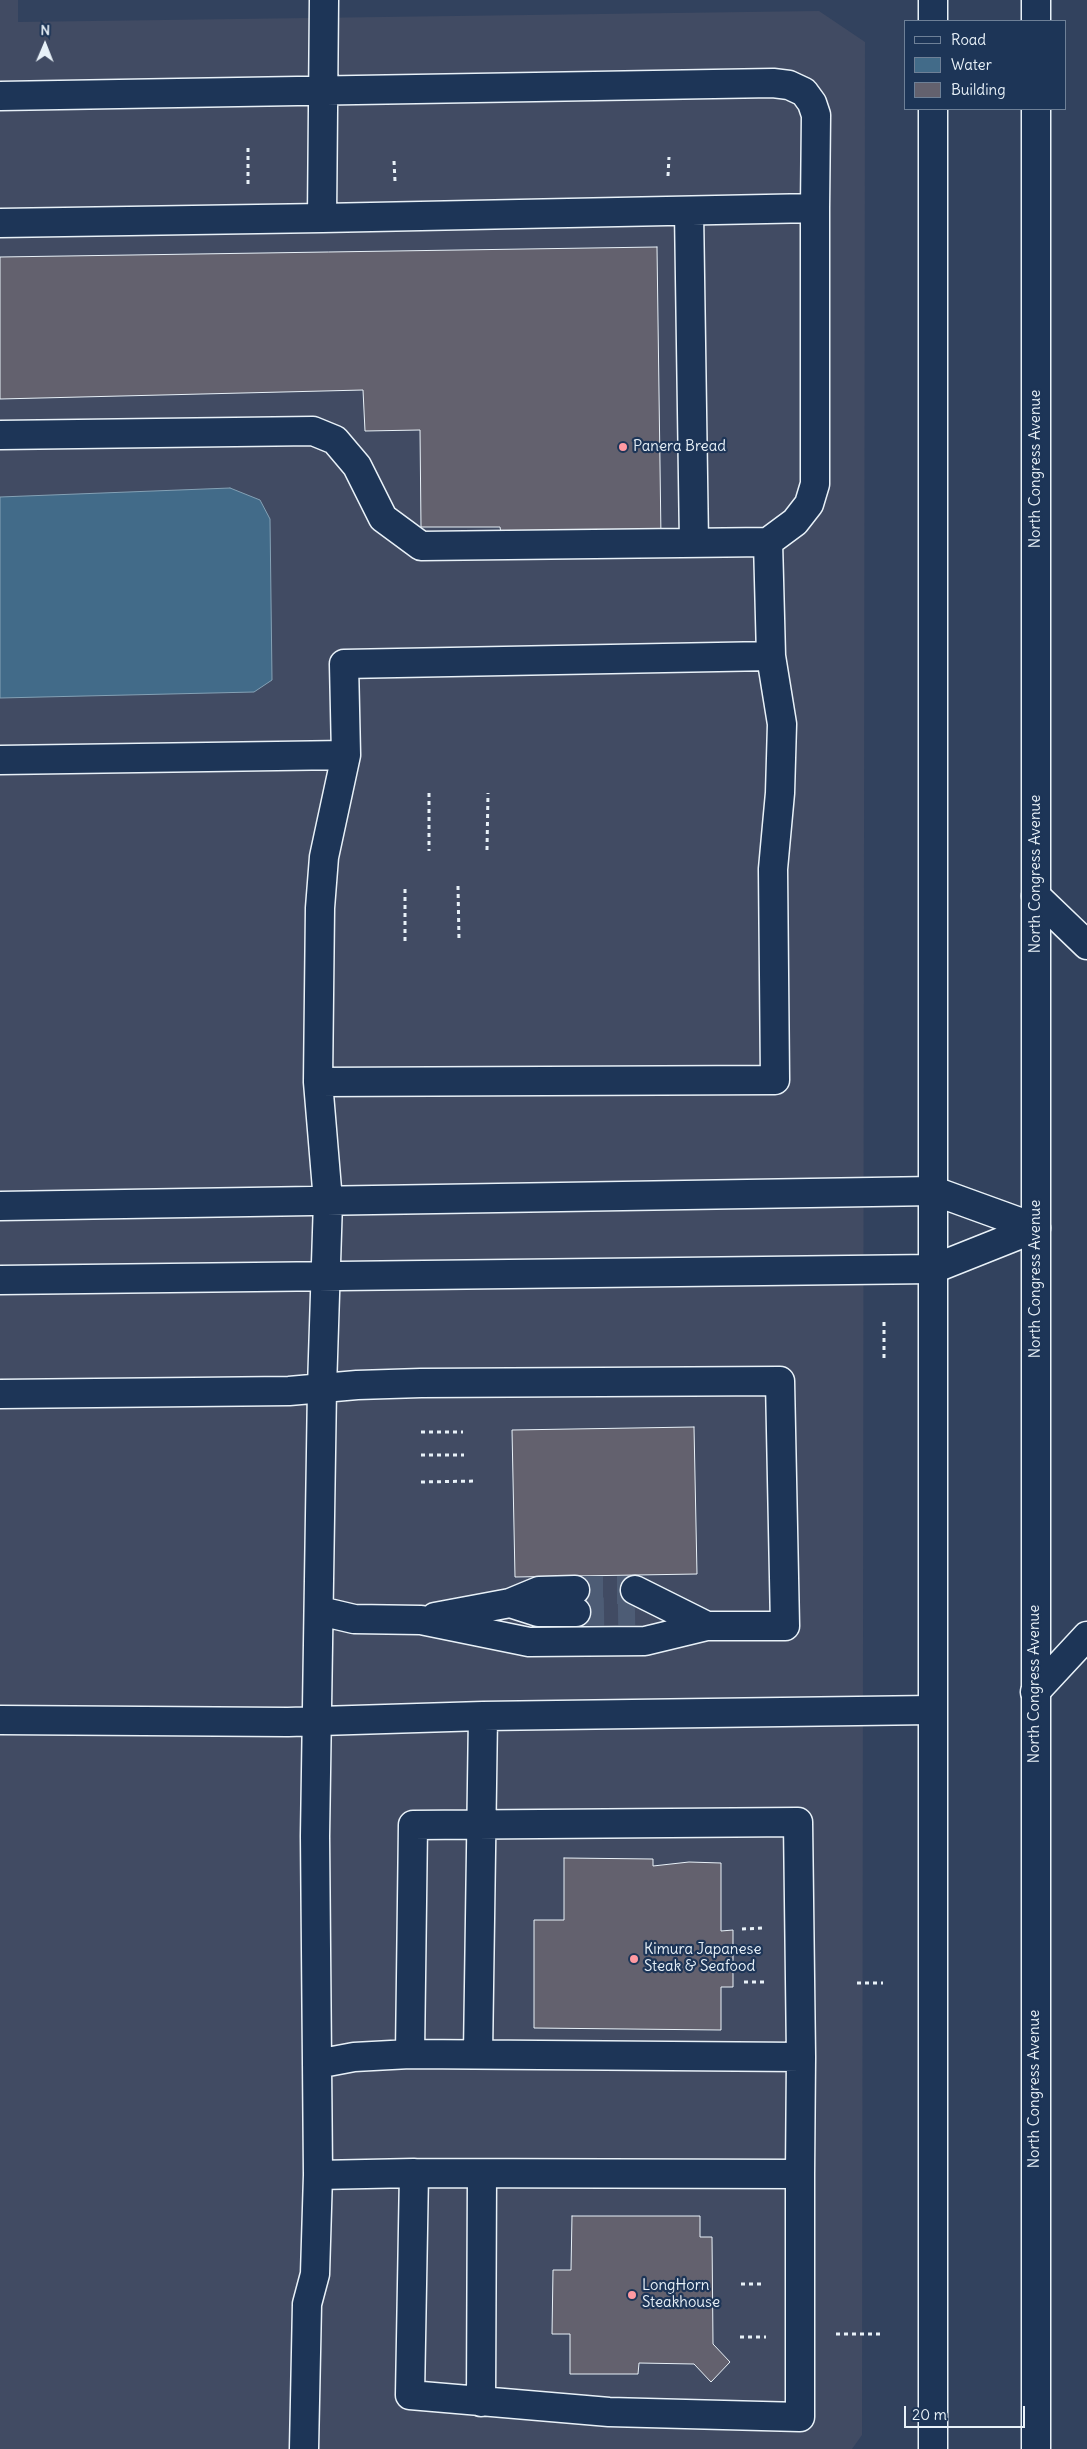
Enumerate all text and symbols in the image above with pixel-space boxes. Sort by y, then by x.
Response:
north arrow [20,20,70,70]
legend [904,20,1067,110]
text: N [40,21,50,39]
text: Road [951,30,986,49]
text: Water [951,55,992,74]
text: Building [951,80,1006,99]
street label: North Congress Avenue [1027,390,1045,548]
place label: Panera Bread [633,438,726,456]
marker: Panera Bread [617,441,629,453]
street label: North Congress Avenue [1027,795,1045,953]
street label: North Congress Avenue [1027,1200,1045,1358]
street label: North Congress Avenue [1026,1605,1044,1763]
place label: Kimura Japanese Steak & Seafood [644,1941,762,1976]
marker: Kimura Japanese Steak & Seafood [628,1953,640,1965]
street label: North Congress Avenue [1026,2010,1044,2168]
place label: LongHorn Steakhouse [642,2277,720,2312]
marker: LongHorn Steakhouse [626,2289,638,2301]
scale bar [907,2396,1028,2428]
text: 20 m [912,2405,947,2424]

